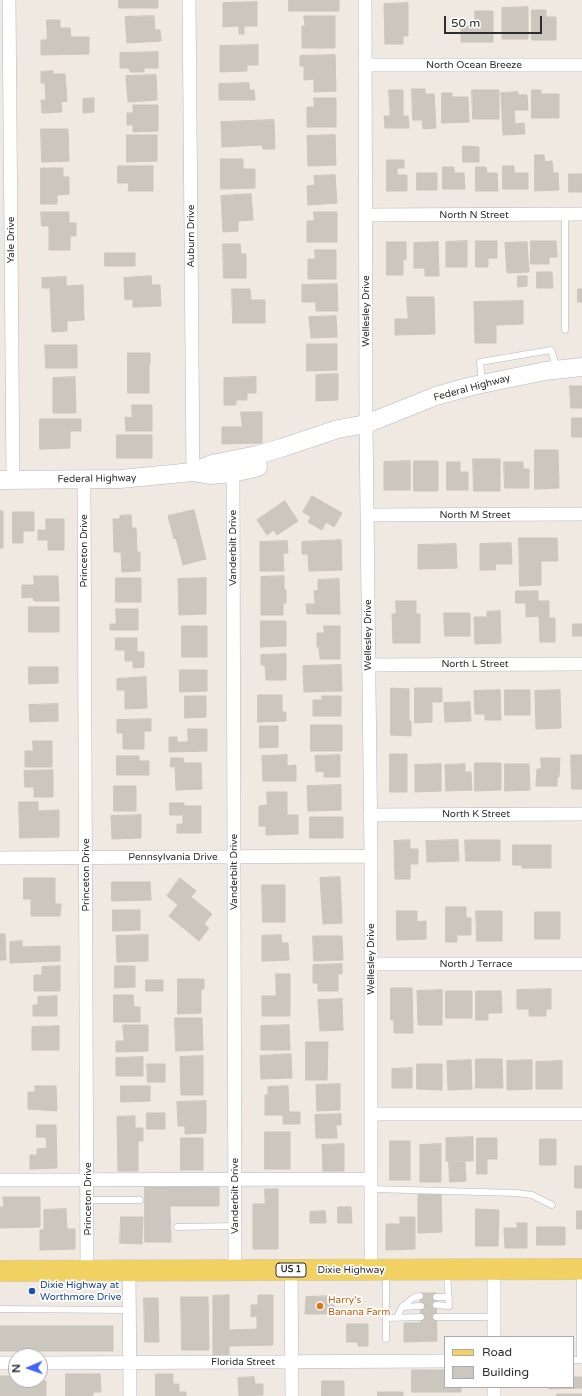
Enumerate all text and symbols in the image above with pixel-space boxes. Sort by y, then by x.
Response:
scale bar [446,8,544,34]
text: 50 m [451,16,480,30]
street label: North Ocean Breeze [426,59,522,71]
street label: Auburn Drive [185,205,197,267]
street label: North N Street [439,209,509,221]
street label: Yale Drive [5,217,17,263]
street label: Wellesley Drive [360,275,372,347]
street label: Federal Highway [432,372,512,404]
street label: Federal Highway [57,472,137,486]
street label: North M Street [439,509,511,521]
street label: Vanderbilt Drive [227,510,239,586]
street label: Princeton Drive [78,514,90,588]
street label: Wellesley Drive [362,599,374,671]
street label: North L Street [441,658,509,670]
street label: North K Street [442,808,510,820]
street label: Vanderbilt Drive [228,834,240,910]
street label: Princeton Drive [80,838,92,912]
street label: Pennsylvania Drive [128,851,218,863]
street label: Wellesley Drive [365,923,377,995]
street label: North J Terrace [440,958,512,970]
street label: Vanderbilt Drive [229,1158,241,1234]
street label: Princeton Drive [82,1162,94,1236]
road number: US 1 [276,1263,306,1277]
street label: Dixie Highway [317,1264,385,1276]
place label: Dixie Highway at Worthmore Drive [40,1279,121,1302]
marker: Dixie Highway at Worthmore Drive [27,1286,37,1296]
place label: Harry's Banana Farm [328,1294,391,1318]
marker: Harry's Banana Farm [315,1301,325,1311]
legend [444,1336,574,1388]
text: Road [482,1345,512,1359]
north arrow [8,1348,48,1388]
street label: Florida Street [211,1356,275,1368]
text: N [10,1364,23,1373]
text: Building [482,1365,529,1379]

